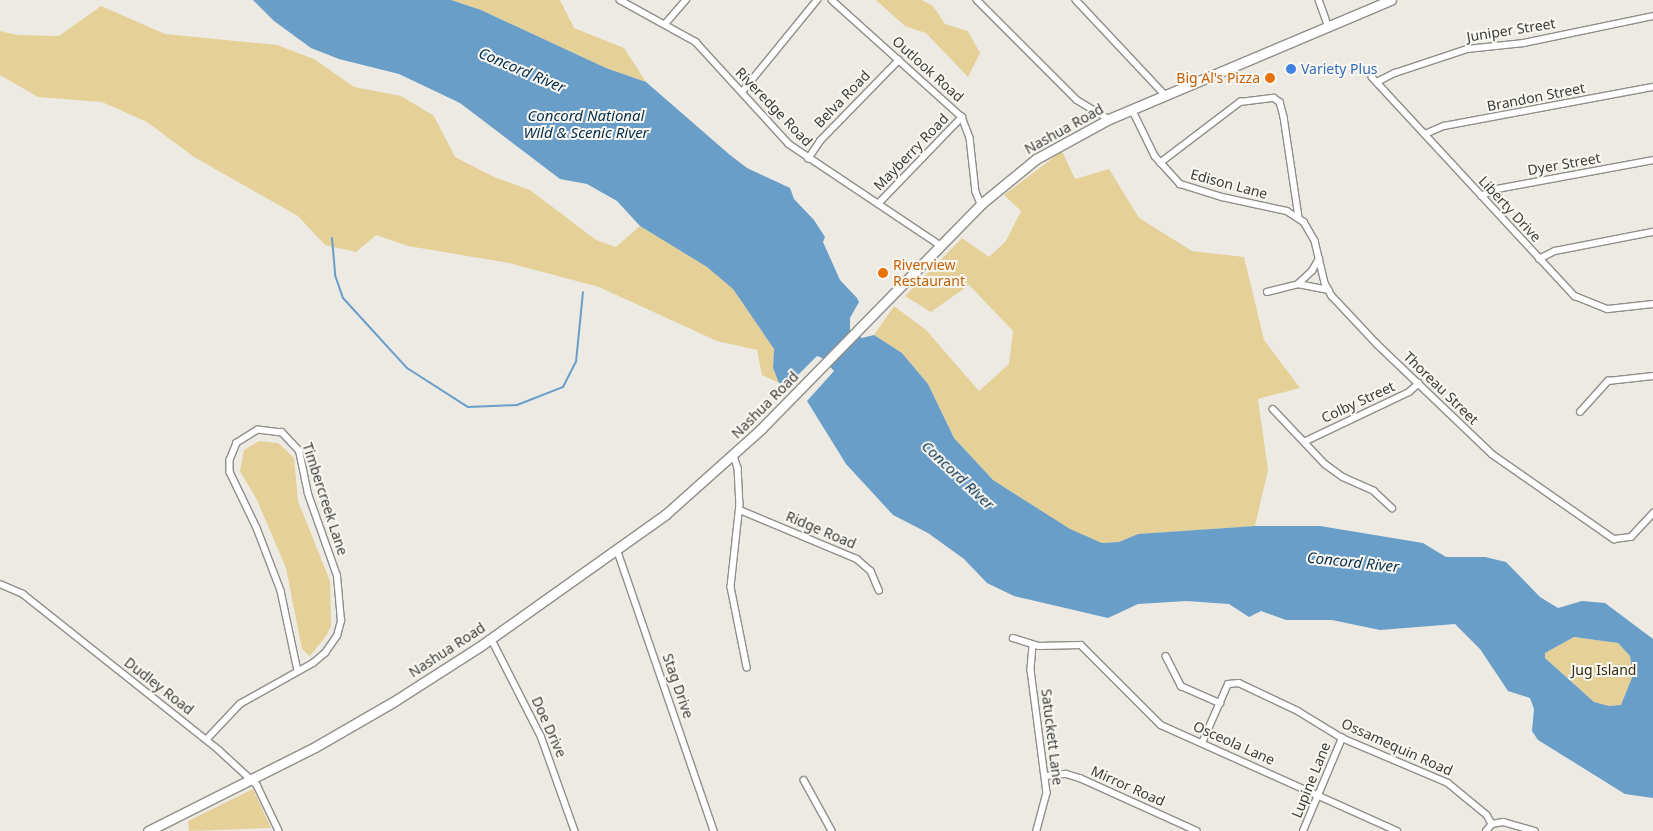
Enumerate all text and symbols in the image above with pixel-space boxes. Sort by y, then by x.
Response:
street label: Juniper Street [1465,15,1557,45]
street label: Outlook Road [889,33,967,105]
water label: Concord River [476,44,568,96]
place label: Variety Plus [1301,61,1378,77]
marker: Variety Plus [1285,63,1297,75]
street label: Riveredge Road [732,64,816,150]
street label: Belva Road [811,67,873,131]
place label: Big Al's Pizza [1176,70,1260,86]
marker: Big Al's Pizza [1264,72,1276,84]
street label: Brandon Street [1486,79,1586,115]
street label: Nashua Road [1022,100,1106,158]
water label: Concord National Wild & Scenic River [523,106,649,141]
street label: Mayberry Road [870,110,952,194]
street label: Dyer Street [1526,149,1602,179]
street label: Edison Lane [1189,166,1269,202]
street label: Liberty Drive [1475,173,1545,245]
place label: Riverview Restaurant [893,257,965,290]
marker: Riverview Restaurant [877,267,889,279]
street label: Thoreau Street [1400,348,1482,428]
street label: Nashua Road [728,368,802,442]
street label: Colby Street [1319,378,1397,426]
water label: Concord River [918,437,998,513]
street label: Timbercreek Lane [299,441,351,557]
street label: Ridge Road [783,508,859,552]
water label: Concord River [1306,548,1400,576]
street label: Nashua Road [406,619,488,681]
street label: Stag Drive [659,651,697,721]
street label: Dudley Road [121,654,197,718]
park label: Jug Island [1572,662,1636,678]
street label: Satuckett Lane [1038,688,1066,786]
street label: Doe Drive [528,694,570,760]
street label: Ossamequin Road [1339,715,1455,779]
street label: Osceola Lane [1191,718,1277,768]
street label: Lupine Lane [1288,740,1334,820]
street label: Mirror Road [1088,762,1168,810]

